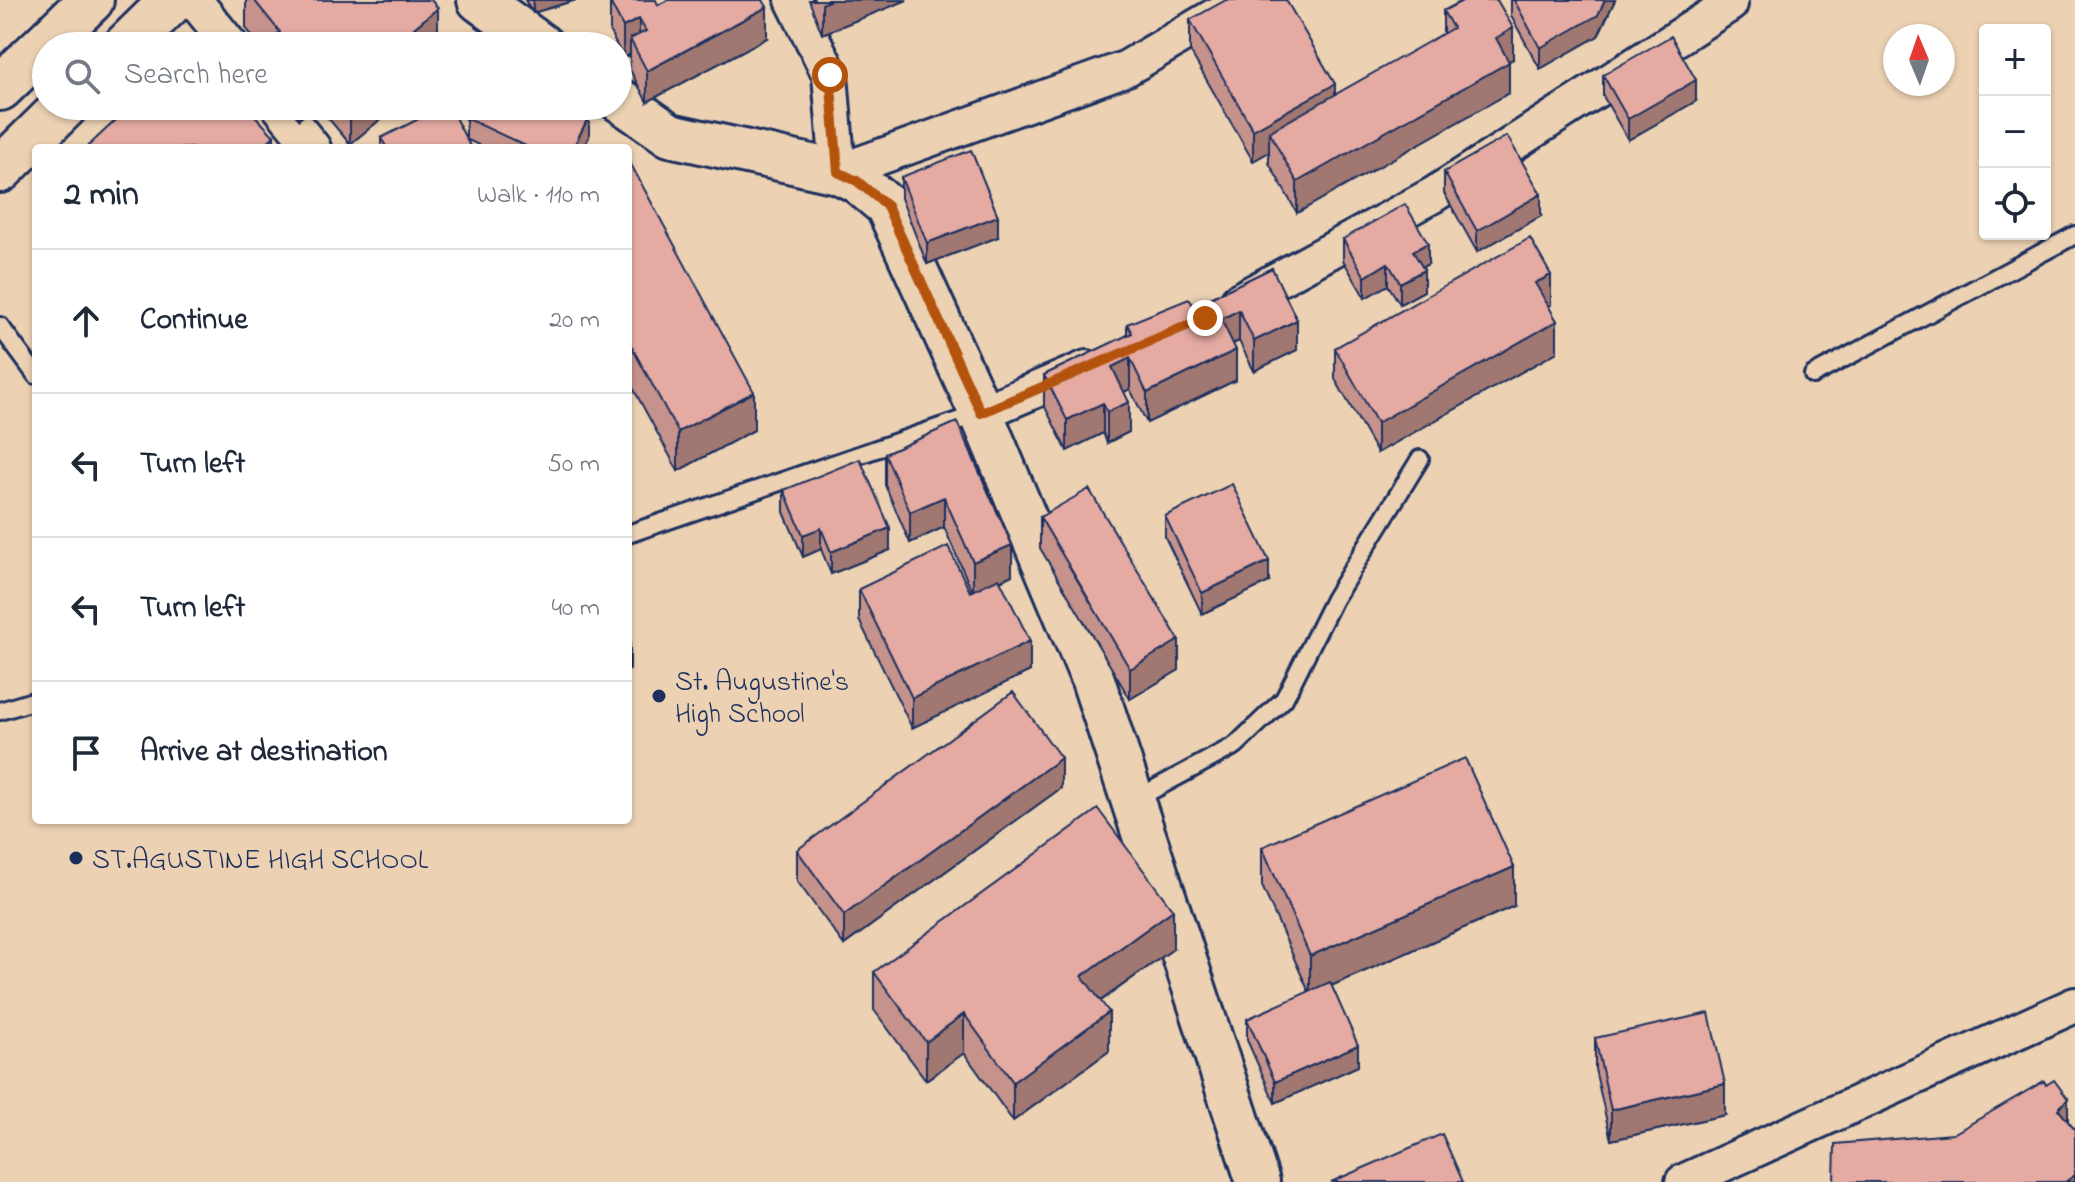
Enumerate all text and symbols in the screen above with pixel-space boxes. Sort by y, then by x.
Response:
north arrow [1883,24,1955,96]
map controls [1979,24,2051,240]
button: + [1979,24,2051,96]
search box [32,32,632,120]
icon: search [60,54,104,98]
text: Search here [124,54,268,98]
route start [812,57,848,93]
button: − [1979,96,2051,168]
button: locate [1979,168,2051,240]
text: 2 min [64,171,139,221]
text: Walk · 110 m [477,177,600,215]
icon: ahead [64,299,108,343]
text: Continue [140,299,248,343]
route end [1187,300,1223,336]
text: 20 m [549,302,600,340]
icon: left [64,443,108,487]
text: Turn left [140,443,245,487]
text: 50 m [547,446,600,484]
icon: left [64,587,108,631]
text: Turn left [140,587,245,631]
text: 40 m [551,590,600,628]
place label: St. Augustine's High School [675,663,849,736]
marker: St. Augustine's High School [650,687,668,705]
icon: arrive [64,731,108,775]
text: Arrive at destination [140,731,388,775]
place label: ST.AGUSTINE HIGH SCHOOL [92,841,429,882]
marker: ST.AGUSTINE HIGH SCHOOL [67,849,85,867]

